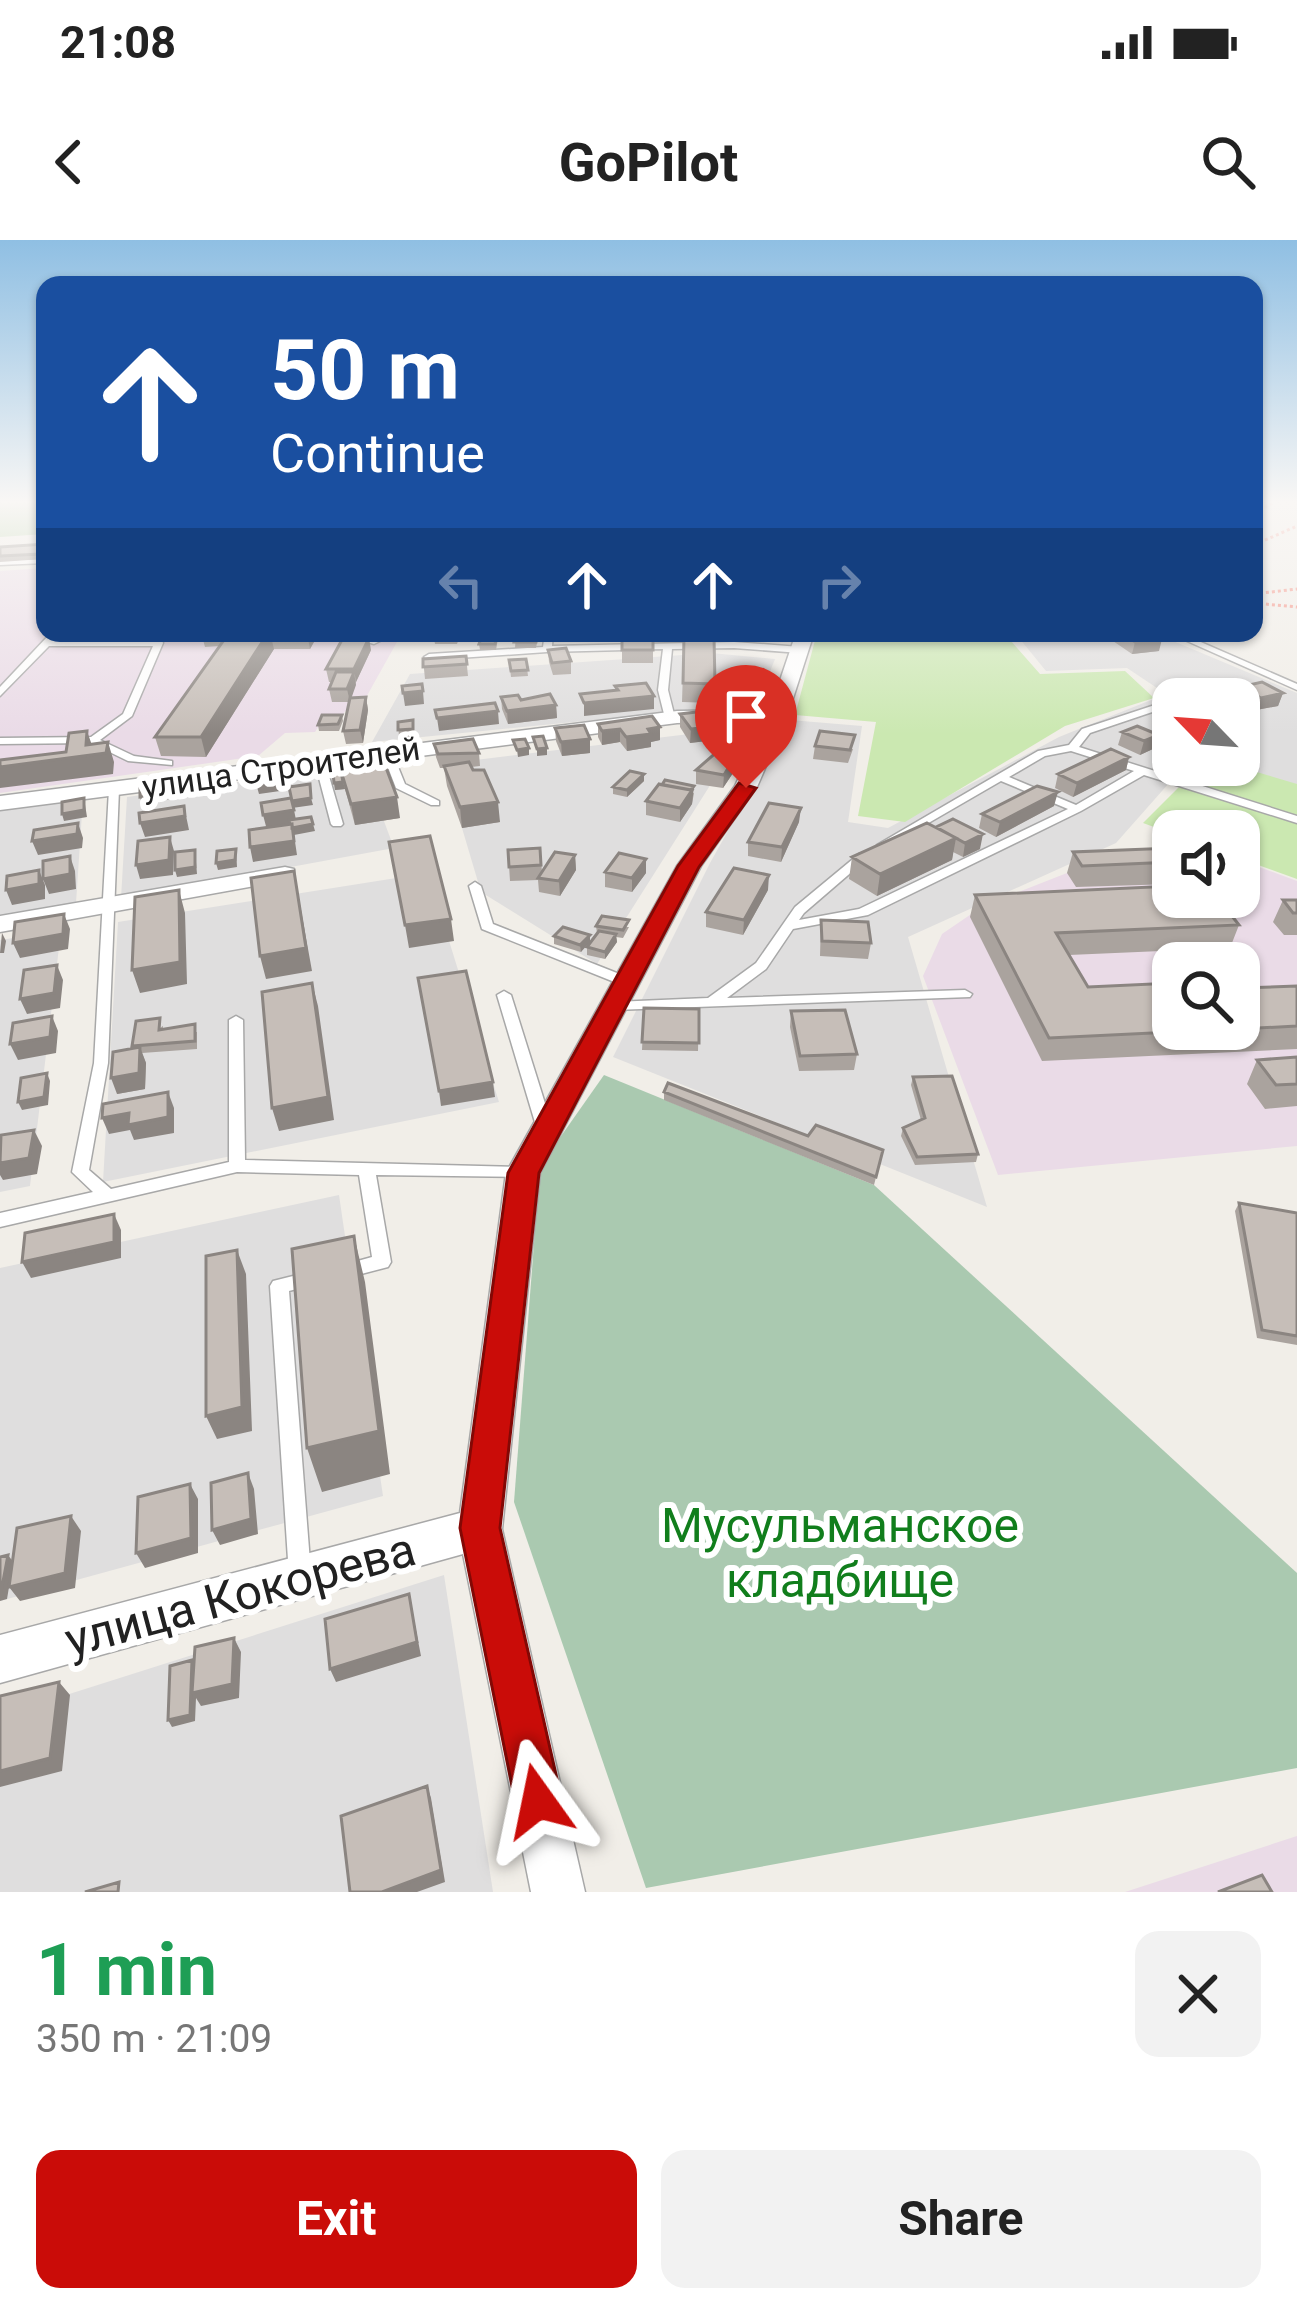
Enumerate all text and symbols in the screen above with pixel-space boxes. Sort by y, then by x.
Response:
text: 21:08 [60,16,176,69]
icon: back [36,129,102,195]
icon: search [1195,129,1261,195]
text: GoPilot [559,131,738,194]
text: 50 m [270,321,460,420]
icon: ahead [72,324,228,480]
text: Continue [270,422,485,485]
icon: left [428,552,494,618]
icon: ahead [554,552,620,618]
icon: ahead [680,552,746,618]
icon: right [806,552,872,618]
pin [695,665,797,788]
north arrow [1152,678,1260,786]
map controls [1152,678,1260,1050]
icon: arrive [713,683,779,749]
street label: улица Строителей [140,729,423,806]
button: sound [1152,810,1260,918]
button: search [1152,942,1260,1050]
park label: Мусульманское кладбище [661,1497,1019,1609]
street label: улица Кокорева [59,1520,421,1669]
position arrow [475,1738,601,1864]
text: 1 min [36,1928,217,2013]
button: close [1135,1931,1261,2057]
text: 350 m · 21:09 [36,2016,272,2062]
button: Exit [36,2150,637,2288]
button: Share [661,2150,1261,2288]

